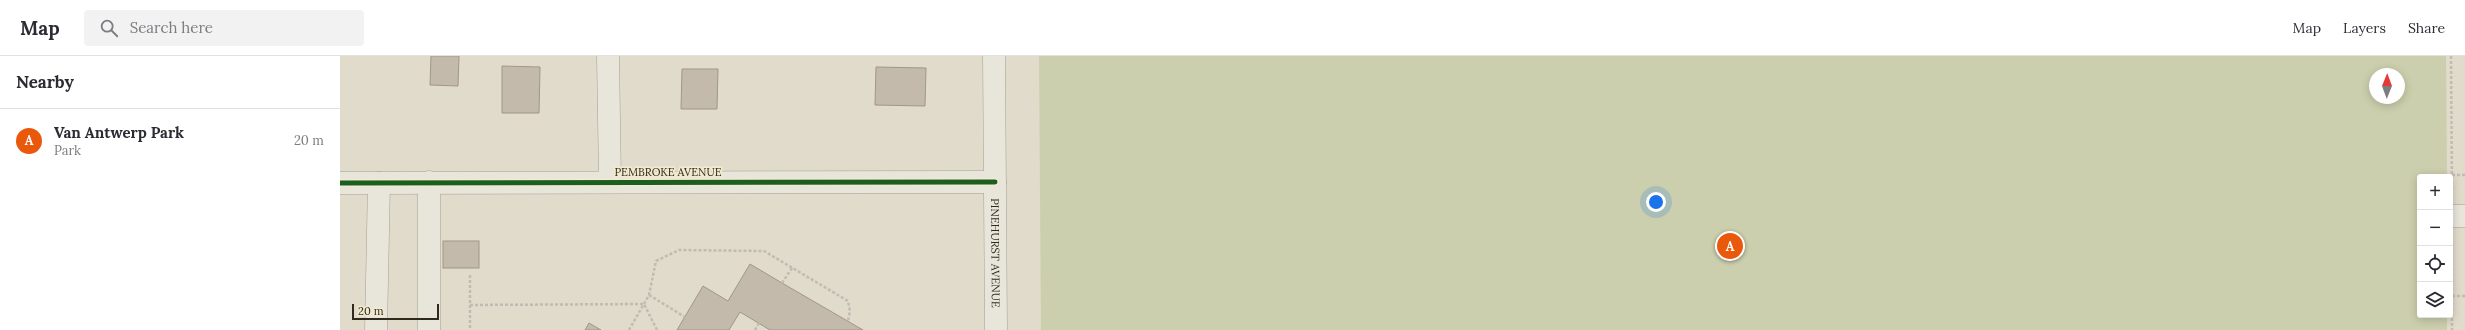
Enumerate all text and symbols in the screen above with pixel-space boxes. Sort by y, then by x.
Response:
search box [84,10,364,46]
text: Map [20,16,60,40]
icon: search [98,17,120,39]
text: Search here [130,18,213,37]
text: Map [2293,19,2321,37]
text: Layers [2343,19,2386,37]
text: Share [2408,19,2445,37]
north arrow [2369,68,2405,104]
text: Nearby [16,71,74,93]
text: Van Antwerp Park [54,123,184,142]
text: A [25,132,33,149]
text: 20 m [294,132,324,149]
text: Park [54,142,81,159]
street label: PEMBROKE AVENUE [614,165,722,179]
map controls [2417,174,2453,318]
button: + [2417,174,2453,210]
your location [1646,192,1666,212]
street label: PINEHURST AVENUE [988,198,1003,308]
button: − [2417,210,2453,246]
pin: A [1717,231,1743,261]
button: locate [2417,246,2453,282]
button: layers [2417,282,2453,318]
scale bar [352,302,439,321]
text: 20 m [358,304,383,318]

